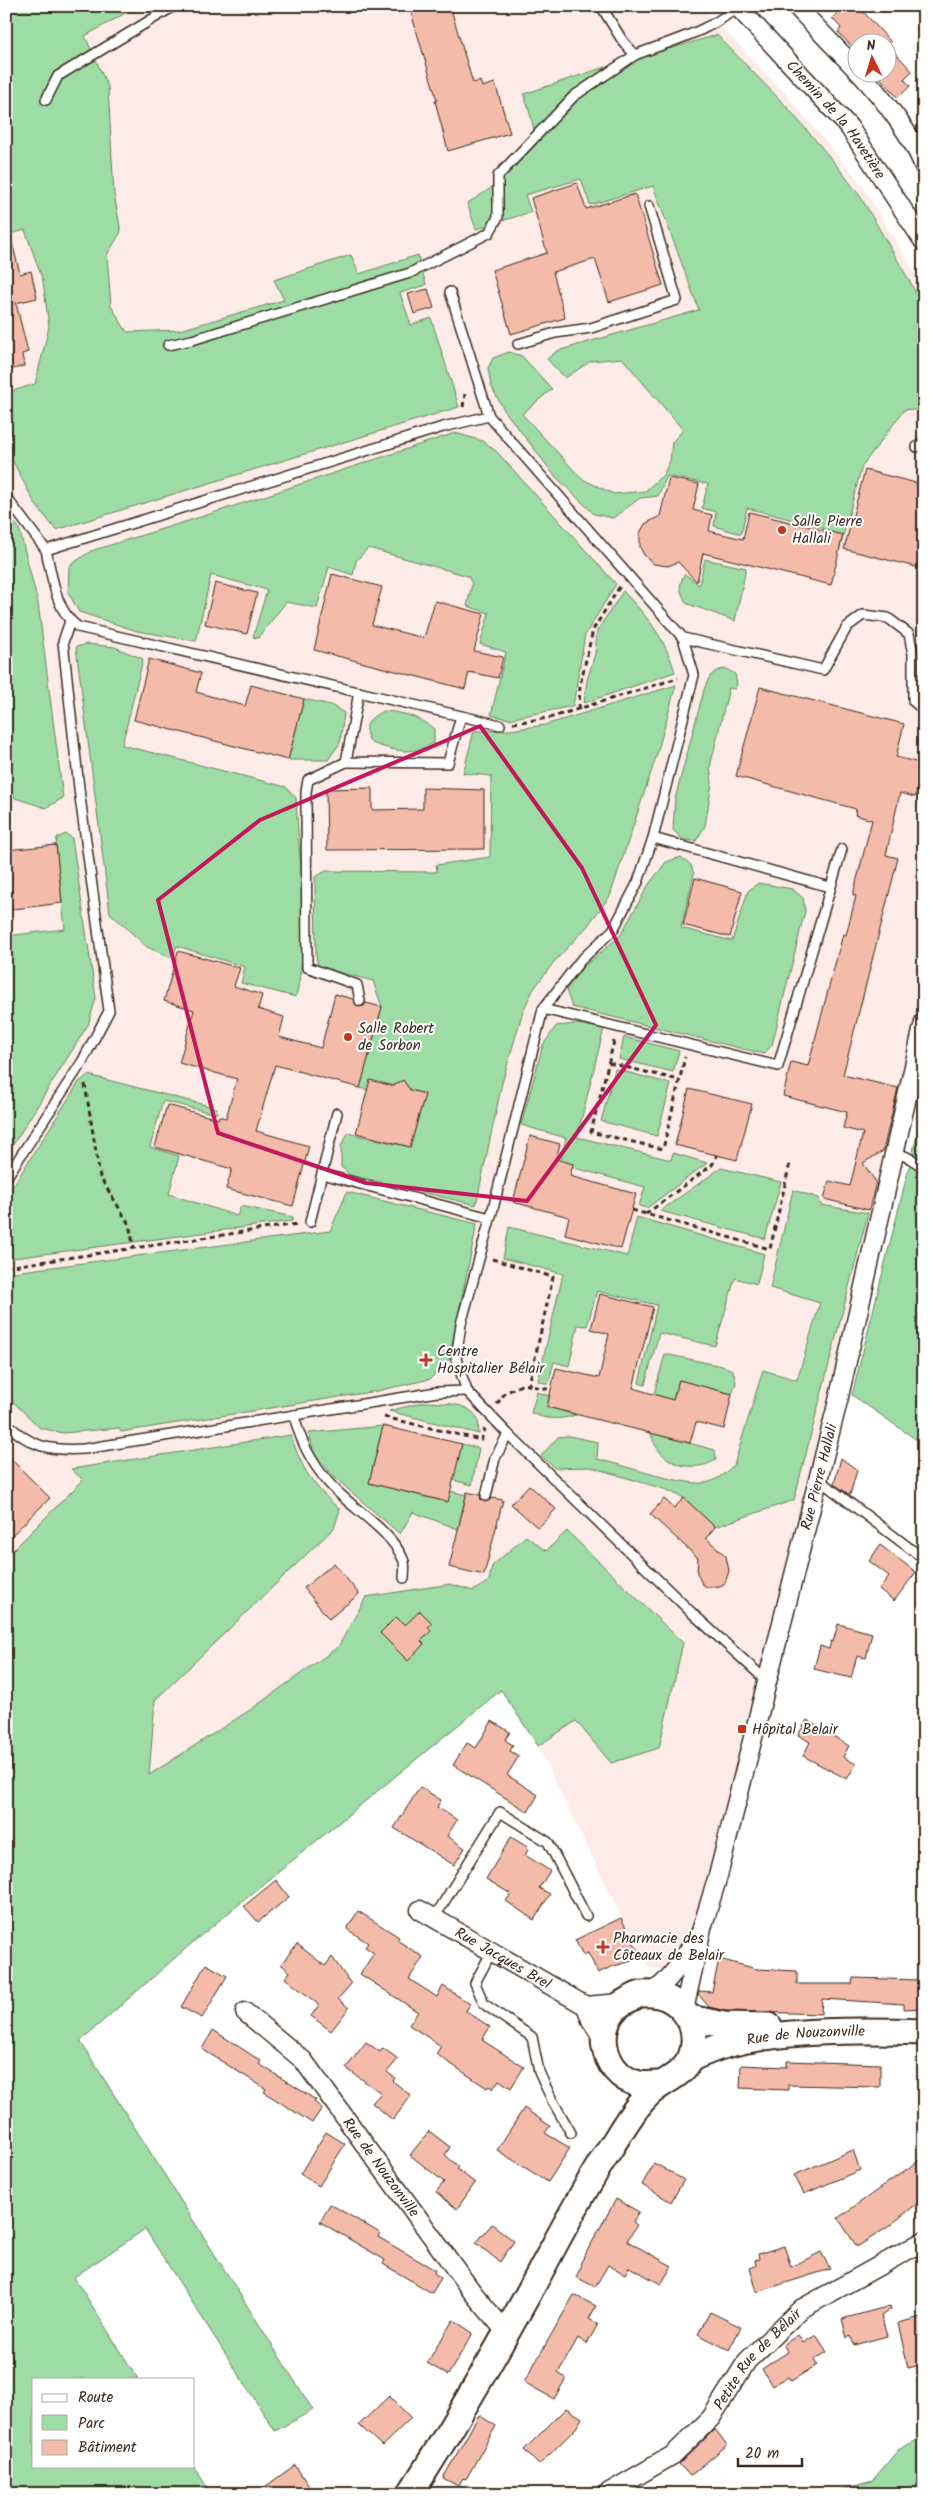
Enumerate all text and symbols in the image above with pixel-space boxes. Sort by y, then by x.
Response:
north arrow [848,32,898,82]
text: N [866,35,876,57]
street label: Chemin de la Havetière [780,55,891,185]
place label: Salle Pierre Hallali [792,510,863,551]
marker: Salle Pierre Hallali [776,524,788,536]
place label: Salle Robert de Sorbon [358,1017,434,1058]
marker: Salle Robert de Sorbon [342,1031,354,1043]
place label: Centre Hospitalier Bélair [437,1340,545,1381]
marker: Centre Hospitalier Bélair [419,1353,433,1367]
street label: Rue Pierre Hallali [795,1420,845,1533]
place label: Hôpital Belair [752,1718,839,1742]
marker: Hôpital Belair [736,1723,748,1735]
street label: Rue Jacques Brel [450,1921,556,1997]
place label: Pharmacie des Côteaux de Belair [613,1927,725,1968]
marker: Pharmacie des Côteaux de Belair [597,1941,609,1953]
street label: Rue de Nouzonville [745,2020,865,2053]
street label: Rue de Nouzonville [336,2113,425,2223]
street label: Petite Rue de Bélair [708,2303,808,2415]
legend [32,2378,195,2468]
text: Route [78,2386,114,2410]
text: Parc [78,2412,105,2436]
scale bar [738,2435,801,2467]
text: Bâtiment [78,2436,137,2460]
text: 20 m [745,2442,779,2466]

